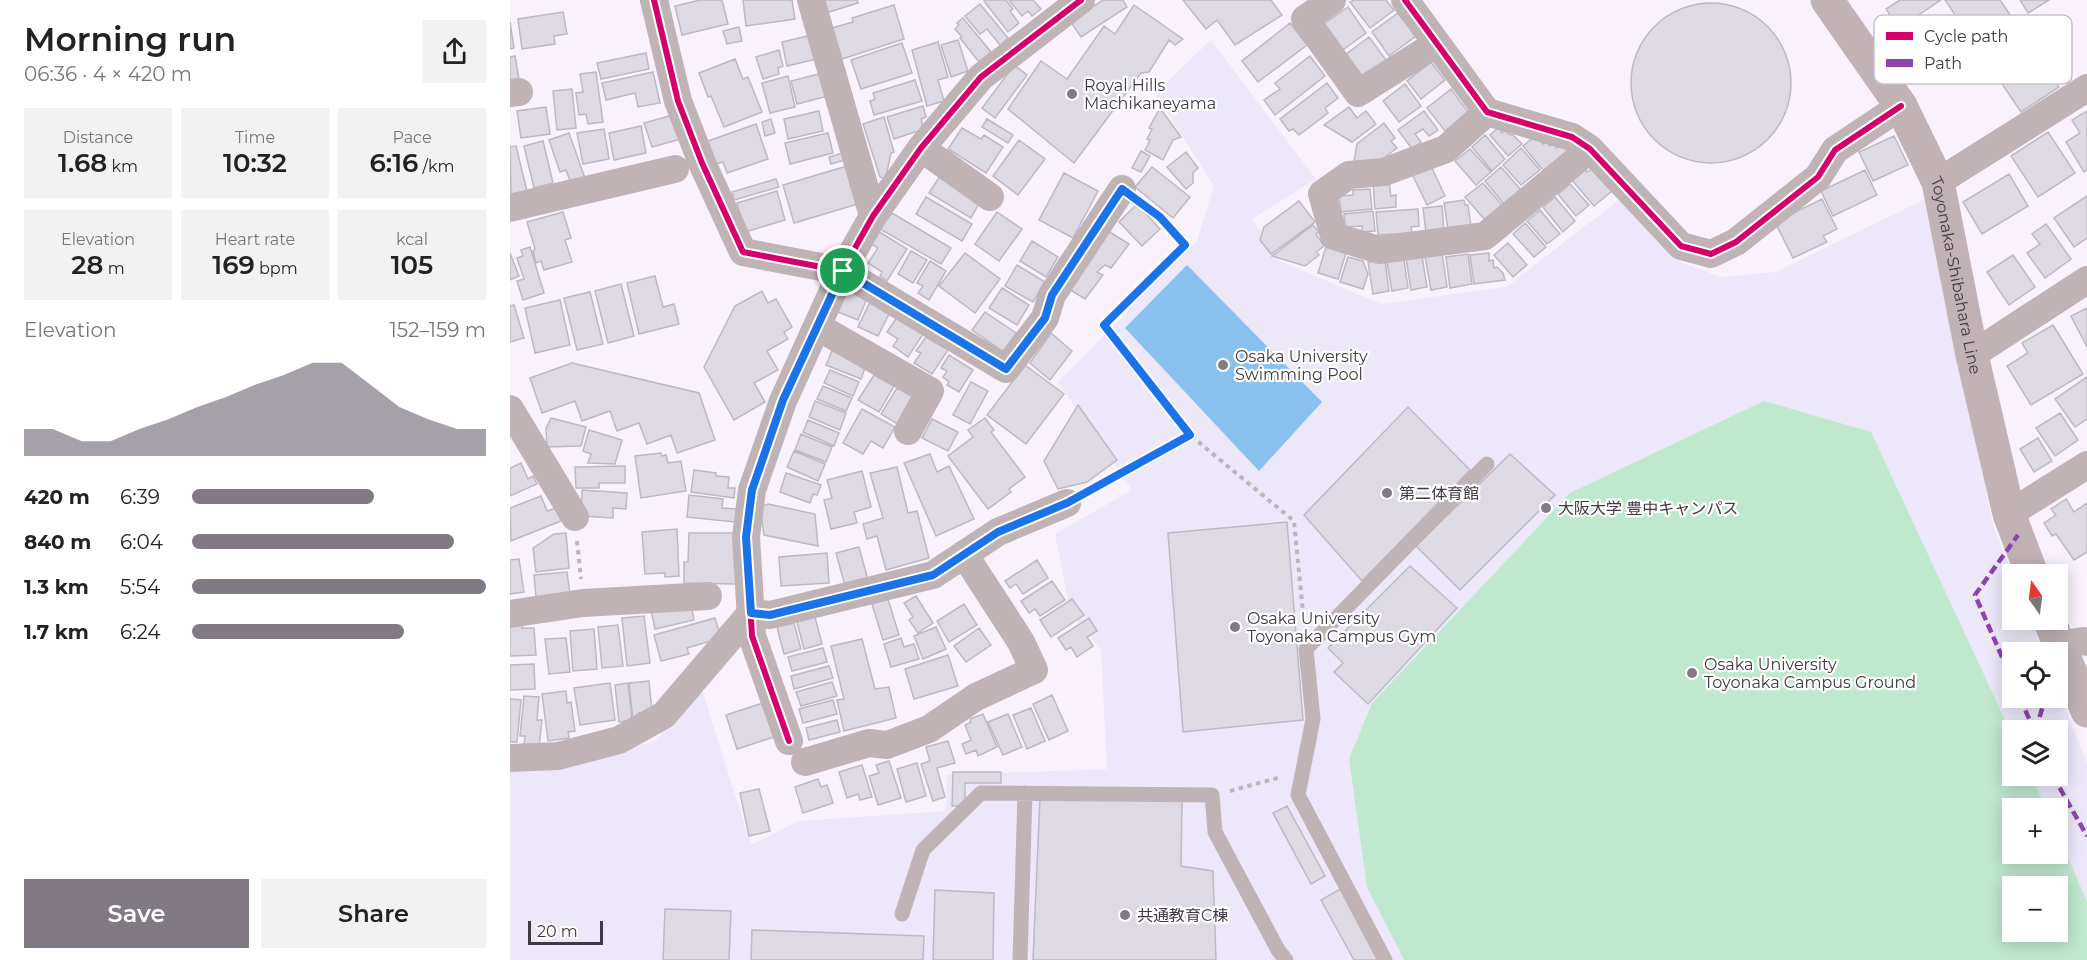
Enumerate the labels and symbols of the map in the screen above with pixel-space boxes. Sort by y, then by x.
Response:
legend [1874,15,2072,84]
text: Cycle path [1924,27,2008,46]
text: Path [1924,54,1962,73]
place label: Royal Hills Machikaneyama [1084,76,1216,113]
marker: Royal Hills Machikaneyama [1065,87,1079,101]
street label: Toyonaka-Shibahara Line [1927,173,1985,376]
pin [817,245,868,296]
place label: Osaka University Swimming Pool [1235,347,1368,384]
marker: Osaka University Swimming Pool [1216,358,1230,372]
place label: 第二体育館 [1399,484,1479,503]
marker: 第二体育館 [1380,486,1394,500]
place label: 大阪大学 豊中キャンパス [1558,499,1738,518]
marker: 大阪大学 豊中キャンパス [1539,501,1553,515]
north arrow [2002,564,2068,630]
place label: Osaka University Toyonaka Campus Gym [1247,609,1436,646]
marker: Osaka University Toyonaka Campus Gym [1228,620,1242,634]
place label: Osaka University Toyonaka Campus Ground [1704,655,1916,692]
marker: Osaka University Toyonaka Campus Ground [1685,666,1699,680]
place label: 共通教育C棟 [1137,906,1228,925]
marker: 共通教育C棟 [1118,908,1132,922]
scale bar [528,918,603,946]

